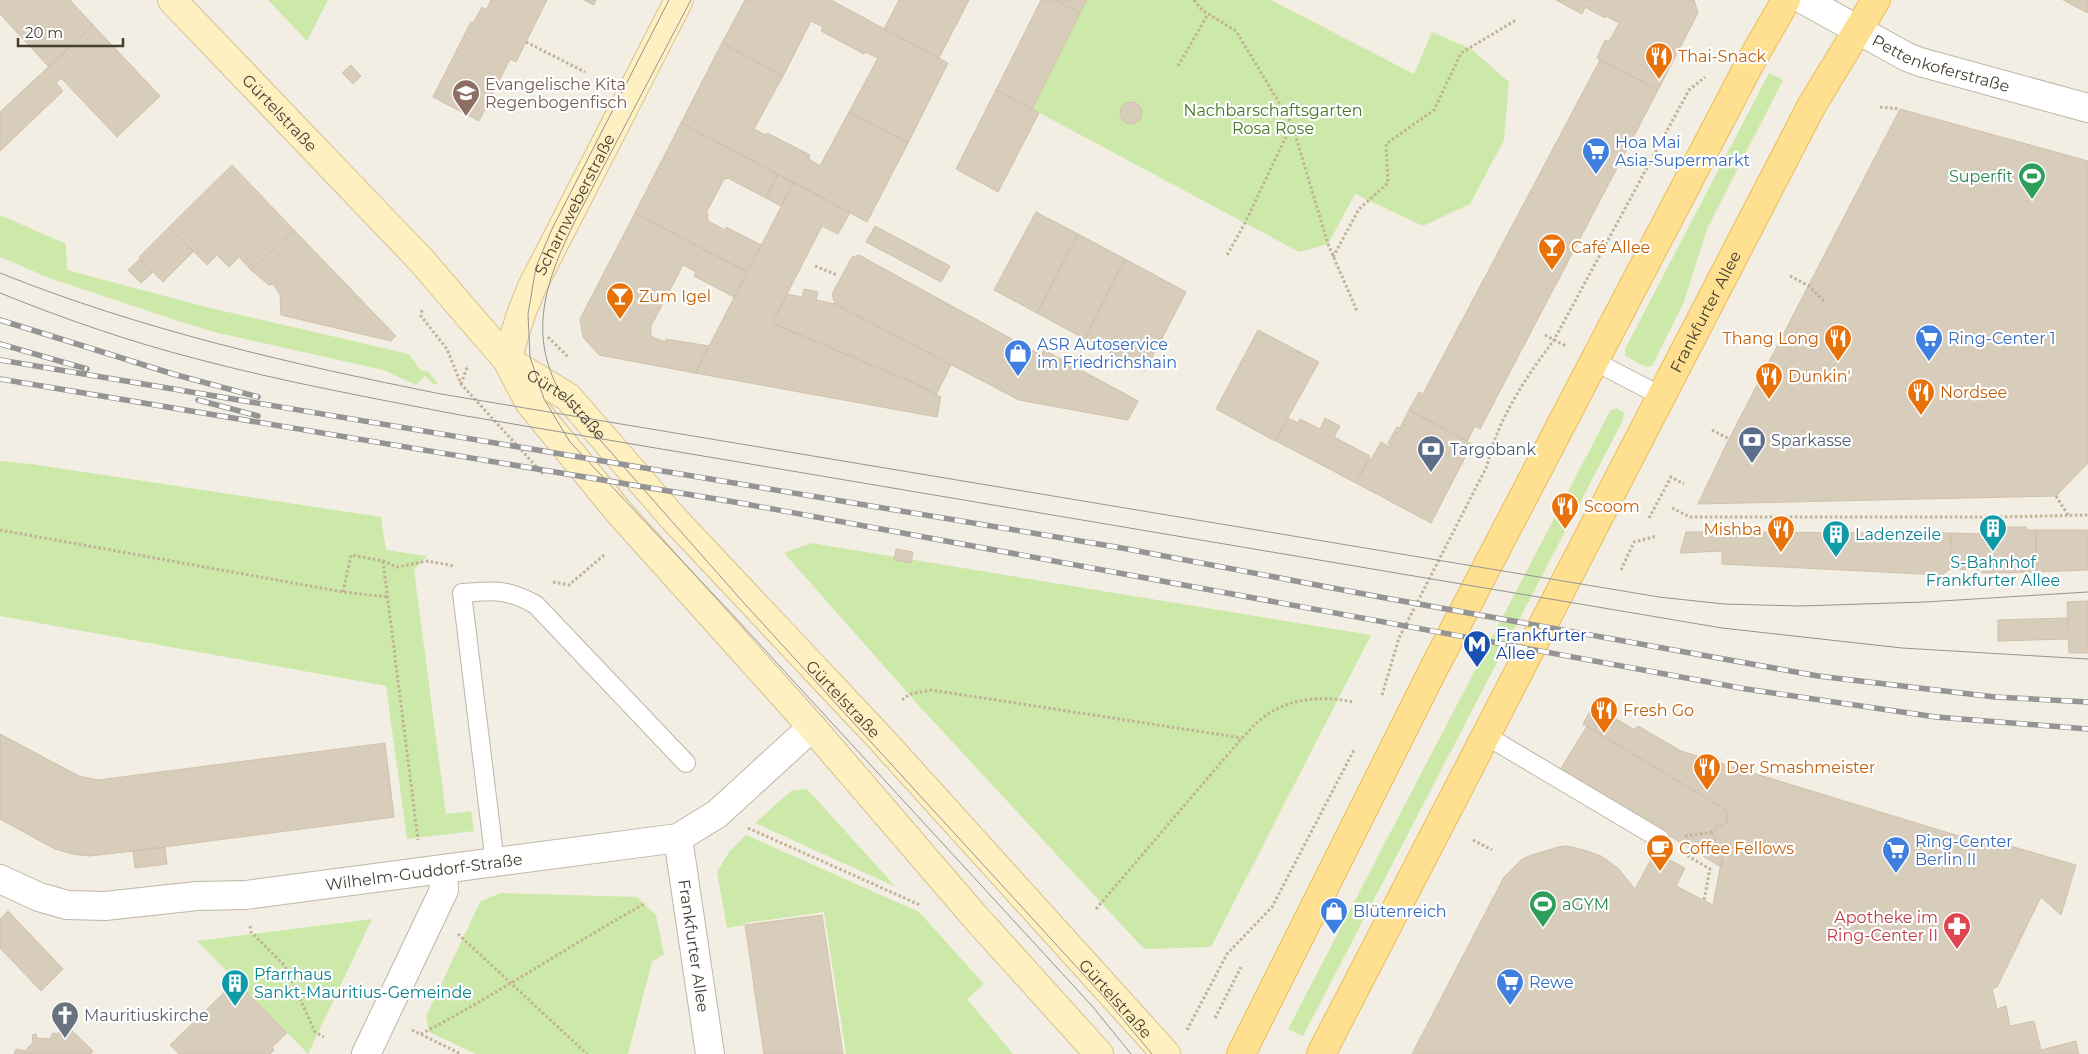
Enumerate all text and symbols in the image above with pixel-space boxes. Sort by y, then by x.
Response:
scale bar [18,15,122,47]
text: 20 m [25,23,63,42]
street label: Pettenkoferstraße [1869,30,2012,96]
restaurant icon: Thai-Snack [1644,41,1674,80]
place label: Thai-Snack [1678,47,1767,66]
street label: Gürtelstraße [238,70,321,155]
place label: Evangelische Kita Regenbogenfisch [485,75,627,112]
school or university icon: Evangelische Kita Regenbogenfisch [451,78,481,117]
park label: Nachbarschaftsgarten Rosa Rose [1183,101,1363,138]
street label: Scharnweberstraße [530,131,618,278]
place label: Hoa Mai Asia-Supermarkt [1615,133,1750,170]
supermarket icon: Hoa Mai Asia-Supermarkt [1581,136,1611,175]
sports icon: Superfit [2017,161,2047,200]
place label: Superfit [1949,167,2013,186]
bar icon: Café Allee [1537,232,1567,271]
place label: Café Allee [1571,238,1650,257]
street label: Frankfurter Allee [1666,247,1744,376]
bar icon: Zum Igel [605,281,635,320]
place label: Zum Igel [639,287,711,306]
restaurant icon: Thang Long [1823,323,1853,362]
supermarket icon: Ring-Center 1 [1914,323,1944,362]
place label: Thang Long [1722,329,1819,348]
place label: Ring-Center 1 [1948,329,2056,348]
place label: ASR Autoservice im Friedrichshain [1037,335,1177,372]
shop icon: ASR Autoservice im Friedrichshain [1003,338,1033,377]
restaurant icon: Dunkin' [1754,361,1784,400]
street label: Gürtelstraße [523,365,610,444]
place label: Dunkin' [1788,367,1851,386]
restaurant icon: Nordsee [1906,377,1936,416]
place label: Nordsee [1940,383,2007,402]
bank icon: Sparkasse [1737,425,1767,464]
place label: Sparkasse [1771,431,1852,450]
bank icon: Targobank [1416,434,1446,473]
place label: Targobank [1450,440,1536,459]
restaurant icon: Scoom [1550,491,1580,530]
place label: Scoom [1584,497,1640,516]
building icon: S-Bahnhof Frankfurter Allee [1978,513,2008,552]
restaurant icon: Mishba [1766,514,1796,553]
building icon: Ladenzeile [1821,519,1851,558]
place label: Mishba [1704,520,1762,539]
place label: Ladenzeile [1855,525,1941,544]
place label: S-Bahnhof Frankfurter Allee [1926,553,2060,590]
place label: Frankfurter Allee [1496,626,1587,663]
metro station icon: Frankfurter Allee [1462,629,1492,668]
street label: Gürtelstraße [802,656,884,742]
restaurant icon: Fresh Go [1589,695,1619,734]
place label: Fresh Go [1623,701,1694,720]
restaurant icon: Der Smashmeister [1692,752,1722,791]
place label: Der Smashmeister [1726,758,1875,777]
place label: Ring-Center Berlin II [1915,832,2013,869]
cafe icon: Coffee Fellows [1645,833,1675,872]
supermarket icon: Ring-Center Berlin II [1881,835,1911,874]
place label: Coffee Fellows [1679,839,1794,858]
street label: Wilhelm-Guddorf-Straße [324,849,523,894]
street label: Frankfurter Allee [675,878,713,1014]
sports icon: aGYM [1528,889,1558,928]
place label: aGYM [1562,895,1609,914]
shop icon: Blütenreich [1319,896,1349,935]
place label: Blütenreich [1353,902,1447,921]
place label: Apotheke im Ring-Center II [1827,908,1938,945]
pharmacy icon: Apotheke im Ring-Center II [1942,911,1972,950]
street label: Gürtelstraße [1075,955,1156,1042]
place label: Pfarrhaus Sankt-Mauritius-Gemeinde [254,965,472,1002]
supermarket icon: Rewe [1495,967,1525,1006]
building icon: Pfarrhaus Sankt-Mauritius-Gemeinde [220,968,250,1007]
place label: Rewe [1529,973,1574,992]
church icon: Mauritiuskirche [50,1000,80,1039]
place label: Mauritiuskirche [84,1006,209,1025]

